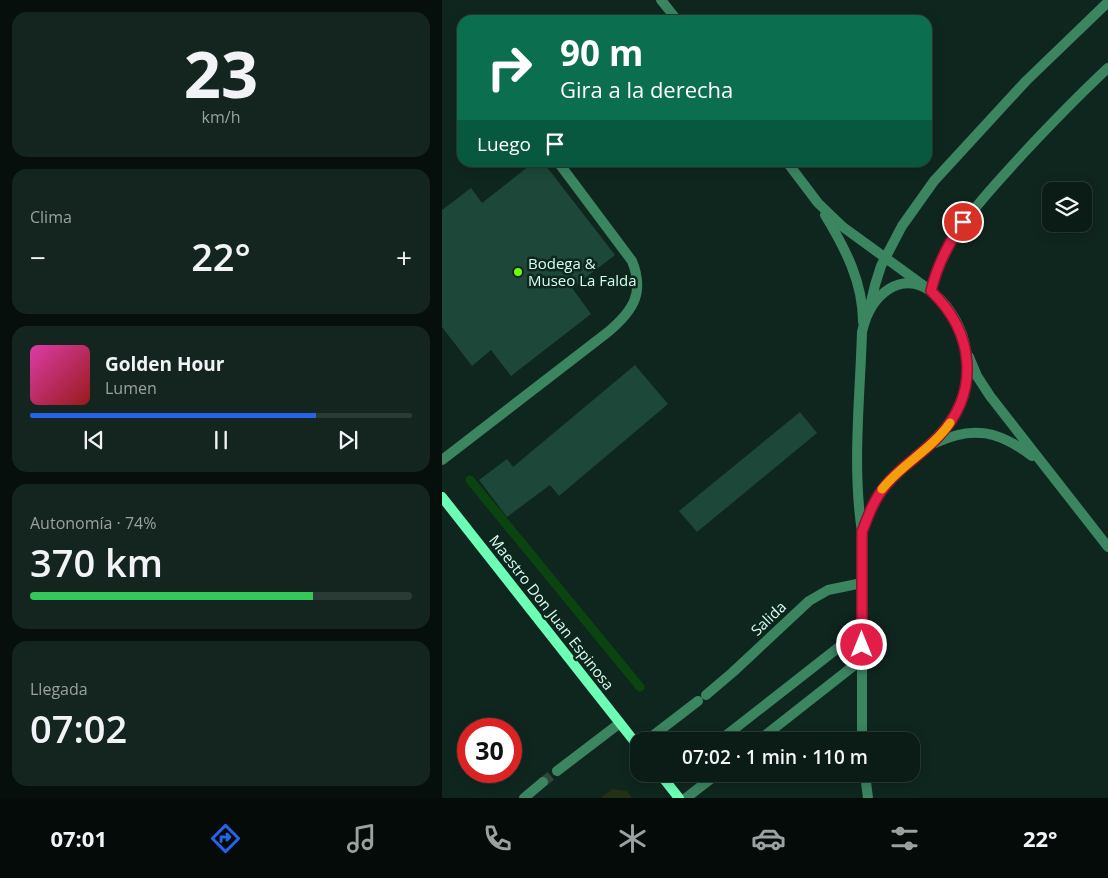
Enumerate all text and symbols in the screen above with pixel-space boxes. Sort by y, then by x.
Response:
text: 23 [184,29,258,117]
text: 90 m [560,29,643,76]
icon: right [477,35,542,100]
text: Gira a la derecha [560,74,733,104]
text: km/h [202,106,240,128]
icon: arrive [541,130,569,158]
text: Luego [477,131,531,157]
map controls [1042,182,1092,232]
button: layers [1042,182,1092,232]
pin [942,201,984,243]
text: Clima [30,206,72,228]
icon: arrive [949,208,977,236]
text: 22° [191,230,251,282]
text: − [30,238,46,276]
text: + [396,238,412,276]
place label: Bodega & Museo La Falda [528,253,637,290]
marker: Bodega & Museo La Falda [512,266,524,278]
text: Golden Hour [105,351,224,377]
text: Lumen [105,377,157,399]
icon: previous [80,426,108,454]
icon: pause [207,426,235,454]
icon: next [334,426,362,454]
text: Autonomía · 74% [30,512,156,534]
street label: Maestro Don Juan Espinosa [485,530,619,694]
text: 370 km [30,536,163,588]
street label: Salida [746,596,790,640]
position arrow [835,618,887,670]
text: Llegada [30,678,88,700]
text: 07:02 [30,702,127,754]
speed limit sign: 30 [457,718,522,783]
text: 07:02 · 1 min · 110 m [682,744,868,770]
icon: directions [208,821,243,856]
icon: music [344,821,379,856]
icon: phone [480,821,515,856]
icon: climate [615,821,650,856]
icon: car [751,821,786,856]
icon: filters [887,821,922,856]
text: 07:01 [50,823,107,853]
text: 22° [1023,823,1058,853]

